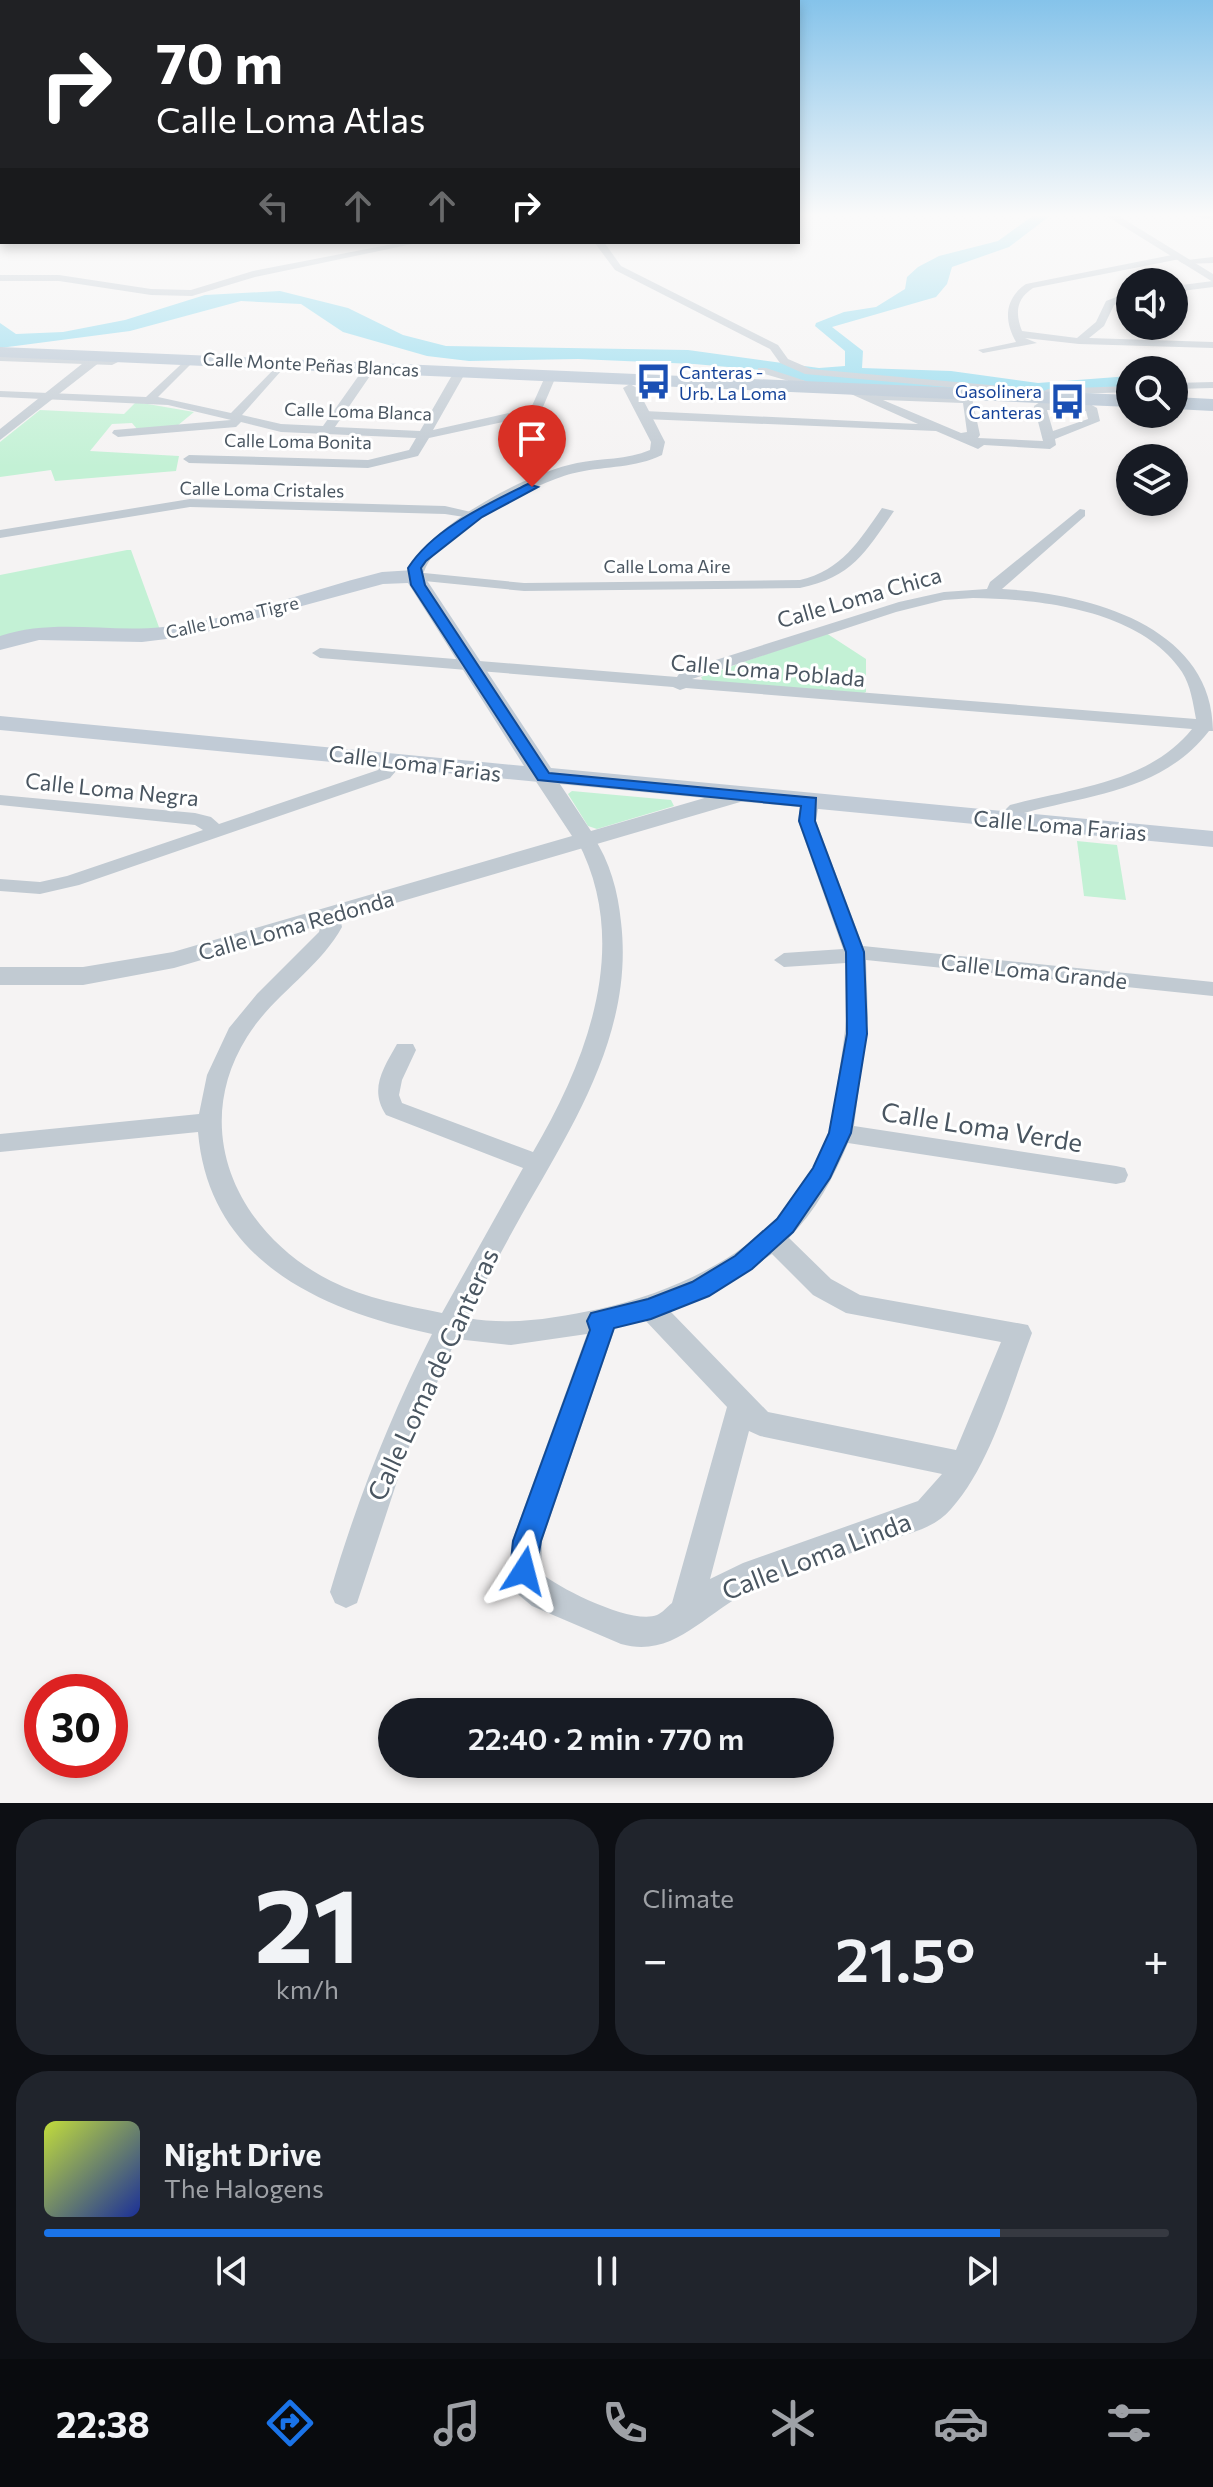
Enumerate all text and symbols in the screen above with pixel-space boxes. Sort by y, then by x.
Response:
text: 70 m [156,27,283,96]
icon: right [24,32,128,136]
text: Calle Loma Atlas [156,96,425,140]
icon: left [252,184,296,228]
icon: ahead [336,184,380,228]
icon: ahead [420,184,464,228]
icon: right [504,184,548,228]
map controls [1116,268,1188,516]
button: sound [1116,268,1188,340]
street label: Calle Monte Peñas Blancas [202,347,420,381]
button: search [1116,356,1188,428]
place label: Canteras - Urb. La Loma [679,361,787,404]
bus stop icon: Canteras - Urb. La Loma [634,363,672,401]
place label: Gasolinera Canteras [955,380,1042,423]
bus stop icon: Gasolinera Canteras [1049,382,1087,420]
street label: Calle Loma Blanca [284,397,432,425]
pin [498,405,566,487]
icon: arrive [510,417,554,461]
street label: Calle Loma Bonita [224,429,372,453]
button: layers [1116,444,1188,516]
street label: Calle Loma Cristales [179,477,345,501]
street label: Calle Loma Aire [604,555,730,577]
street label: Calle Loma Chica [774,561,944,633]
street label: Calle Loma Tigre [163,591,301,643]
street label: Calle Loma Poblada [670,648,866,692]
street label: Calle Loma Farias [327,739,503,787]
street label: Calle Loma Negra [24,766,200,812]
street label: Calle Loma Farias [972,804,1148,846]
street label: Calle Loma Redonda [195,884,397,966]
street label: Calle Loma Grande [939,948,1129,994]
street label: Calle Loma Verde [879,1095,1085,1157]
street label: Calle Loma de Canteras [360,1243,504,1505]
street label: Calle Loma Linda [717,1505,915,1605]
position arrow [482,1529,566,1613]
speed limit sign: 30 [24,1674,128,1778]
text: 22:40 · 2 min · 770 m [468,1719,744,1756]
text: 21 [254,1857,360,1984]
text: Climate [643,1882,734,1913]
text: 21.5° [835,1921,975,1994]
text: − [643,1931,668,1985]
text: + [1143,1931,1169,1985]
text: km/h [276,1973,339,2004]
text: Night Drive [164,2135,321,2172]
text: The Halogens [164,2172,324,2203]
icon: previous [210,2249,254,2293]
icon: pause [585,2249,629,2293]
icon: next [960,2249,1004,2293]
icon: directions [262,2395,318,2451]
icon: music [429,2395,485,2451]
icon: phone [597,2395,653,2451]
icon: climate [765,2395,821,2451]
icon: car [933,2395,989,2451]
icon: filters [1101,2395,1157,2451]
text: 22:38 [56,2401,150,2445]

